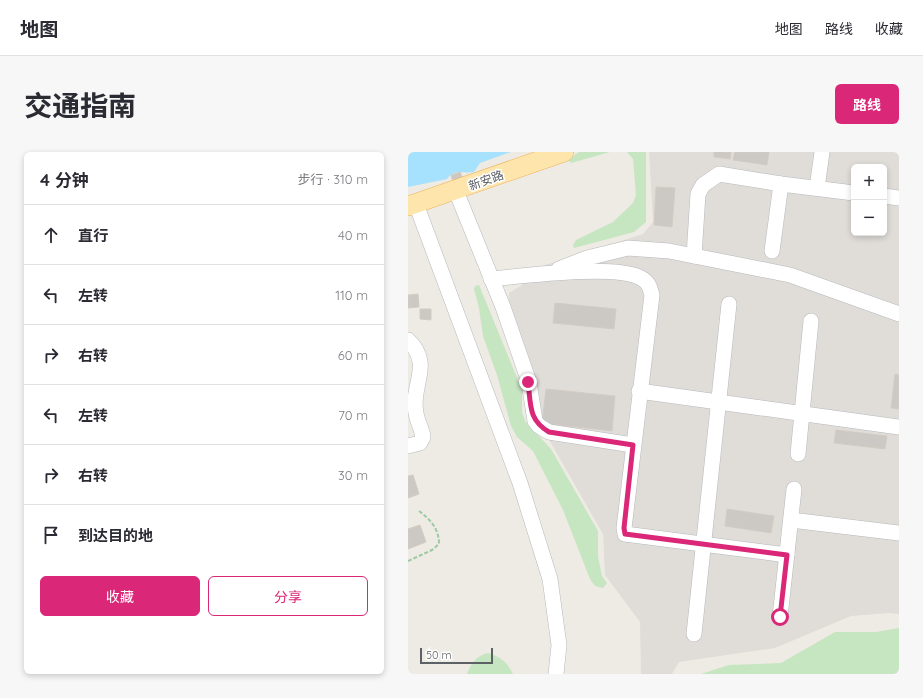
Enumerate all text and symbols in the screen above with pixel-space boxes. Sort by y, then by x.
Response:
text: 地图 [20,17,58,41]
text: 地图 [775,20,803,38]
text: 路线 [825,20,853,38]
text: 收藏 [875,20,903,38]
button: 路线 [835,84,899,124]
text: 交通指南 [24,88,136,123]
map controls [851,164,887,236]
button: + [851,164,887,200]
street label: 新安路 [467,167,505,193]
text: 4 分钟 [40,169,89,190]
text: 步行 · 310 m [298,171,368,187]
button: − [851,200,887,236]
icon: ahead [40,224,62,246]
text: 直行 [78,226,108,245]
text: 40 m [338,227,368,243]
icon: left [40,284,62,306]
text: 左转 [78,286,108,305]
text: 110 m [335,287,368,303]
icon: right [40,344,62,366]
text: 右转 [78,346,108,365]
text: 60 m [338,347,368,363]
route end [519,373,537,391]
icon: left [40,404,62,426]
text: 左转 [78,406,108,425]
text: 70 m [338,407,368,423]
icon: right [40,464,62,486]
text: 右转 [78,466,108,485]
text: 30 m [338,467,368,483]
icon: arrive [40,524,62,546]
text: 到达目的地 [78,526,153,545]
button: 收藏 [40,576,200,616]
button: 分享 [208,576,368,616]
route start [771,608,789,626]
scale bar [420,646,493,665]
text: 50 m [426,648,452,662]

